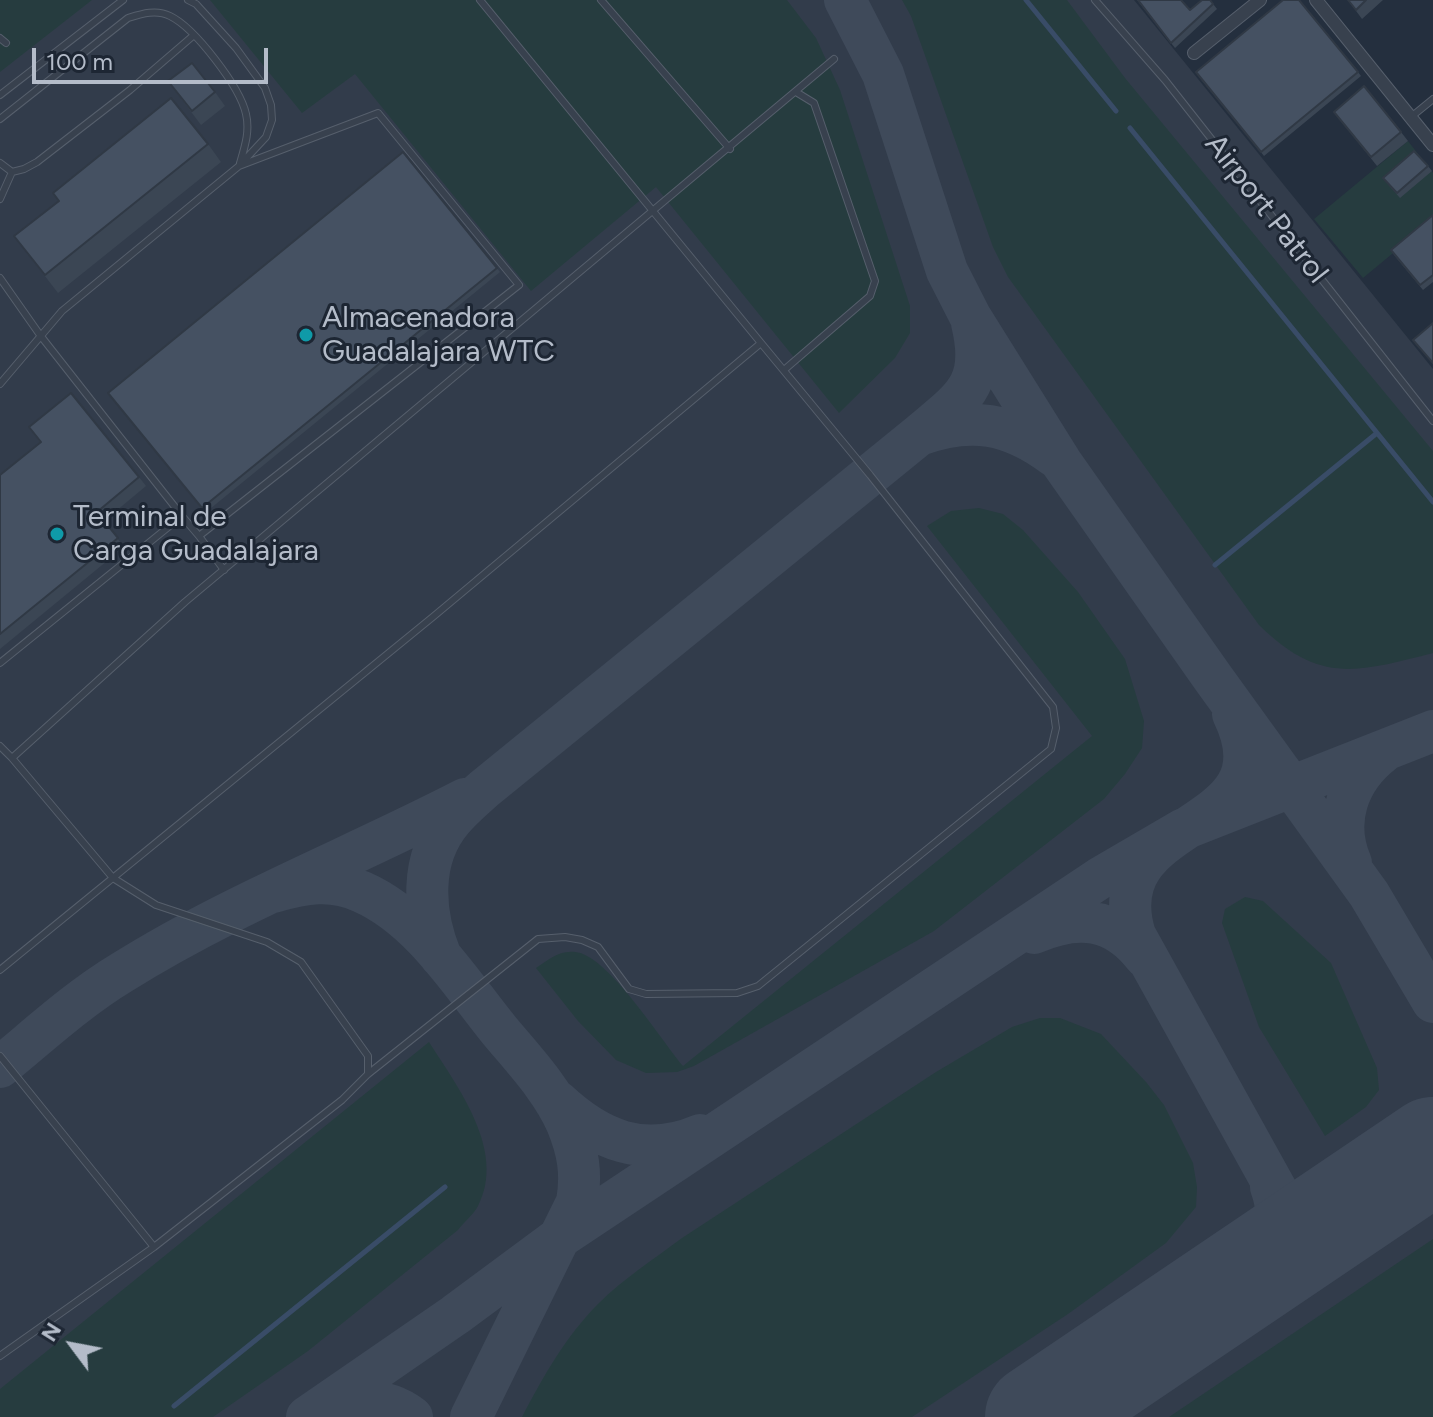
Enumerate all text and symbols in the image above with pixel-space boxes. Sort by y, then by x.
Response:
scale bar [36,32,272,82]
text: 100 m [46,47,113,76]
street label: Airport Patrol [1197,127,1335,291]
place label: Almacenadora Guadalajara WTC [322,300,555,370]
marker: Almacenadora Guadalajara WTC [297,326,315,344]
place label: Terminal de Carga Guadalajara [73,499,319,570]
marker: Terminal de Carga Guadalajara [48,525,66,543]
north arrow [32,1305,112,1385]
text: N [35,1318,67,1346]

